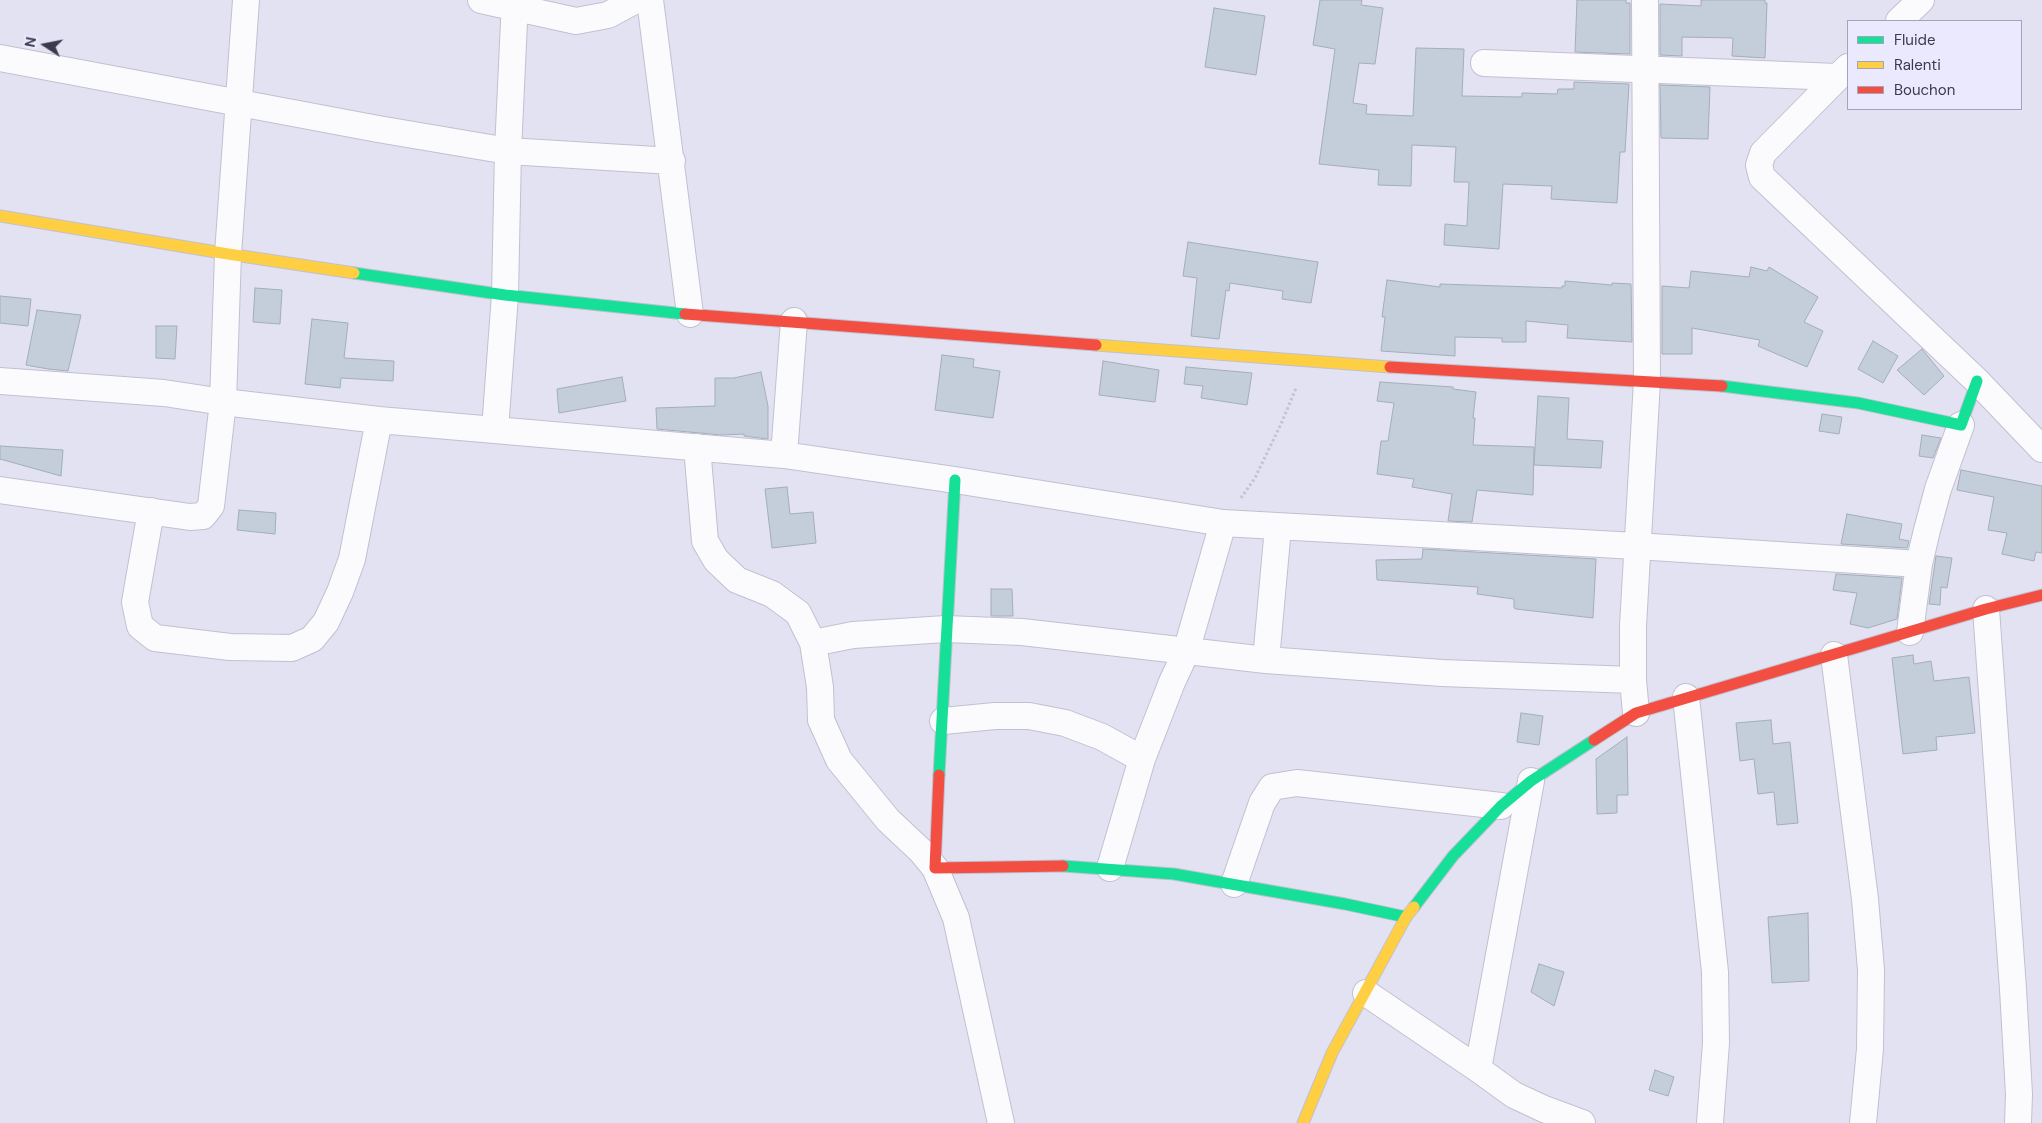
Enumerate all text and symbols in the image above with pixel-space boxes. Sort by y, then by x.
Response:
north arrow [20,20,70,70]
legend [1847,20,2022,110]
text: Fluide [1894,30,1936,50]
text: N [20,35,40,49]
text: Ralenti [1894,55,1941,75]
text: Bouchon [1894,80,1955,100]

